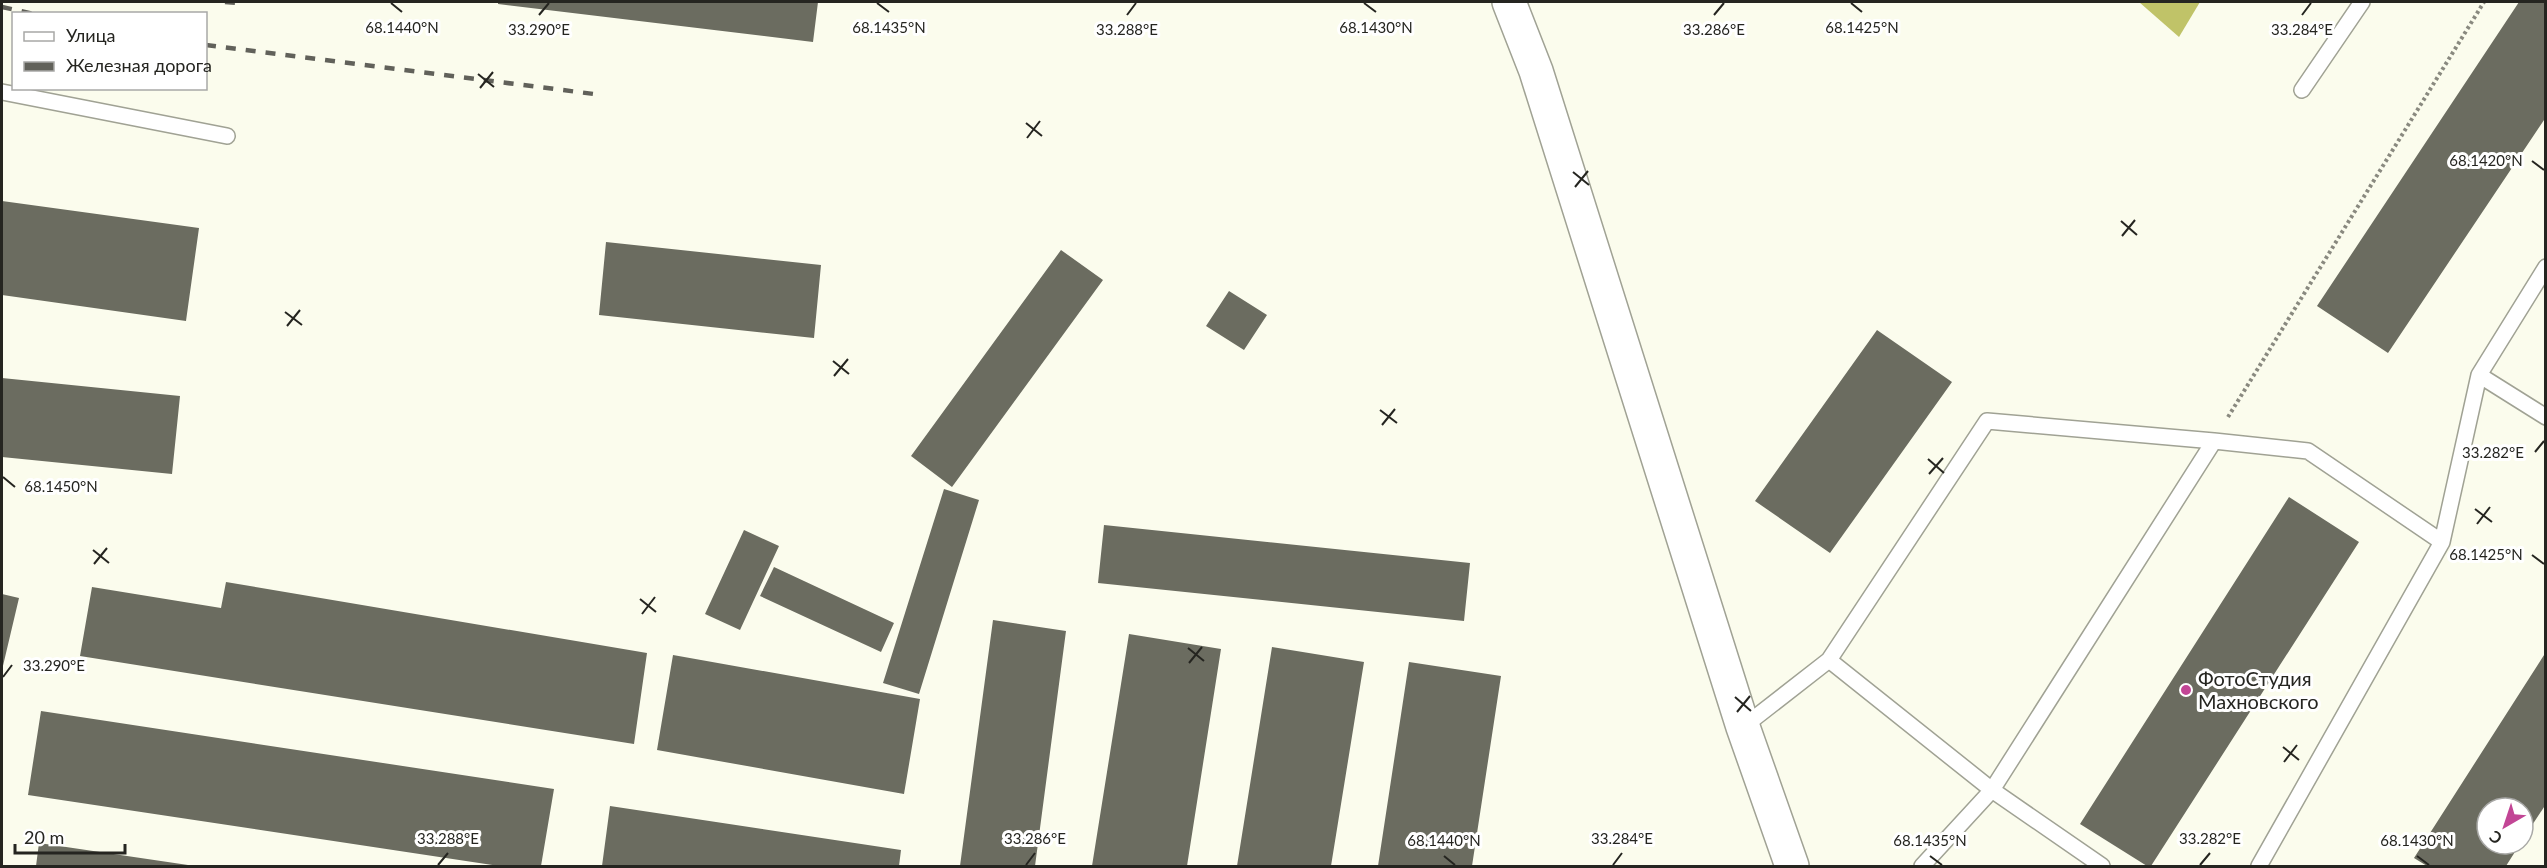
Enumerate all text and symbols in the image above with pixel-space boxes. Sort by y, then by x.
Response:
legend [12,12,207,90]
text: 68.1440°N [365,18,439,36]
text: 68.1435°N [852,18,926,36]
text: 68.1430°N [1339,18,1413,36]
text: 68.1425°N [1825,18,1899,36]
text: 33.290°E [508,20,570,38]
text: 33.288°E [1096,20,1158,38]
text: 33.286°E [1683,20,1745,38]
text: 33.284°E [2271,20,2333,38]
text: Улица [66,24,116,46]
text: Железная дорога [66,54,212,76]
text: 68.1420°N [2449,151,2523,169]
text: 33.282°E [2462,443,2524,461]
text: 68.1450°N [24,477,98,495]
text: 68.1425°N [2449,545,2523,563]
text: 33.290°E [23,656,85,674]
place label: ФотоСтудия Махновского [2198,666,2319,713]
marker: ФотоСтудия Махновского [2179,683,2193,697]
north arrow [2475,796,2535,856]
scale bar [15,817,124,855]
text: 20 m [24,826,64,848]
text: С [2485,827,2505,849]
text: 33.288°E [417,829,479,847]
text: 33.286°E [1004,829,1066,847]
text: 33.284°E [1591,829,1653,847]
text: 33.282°E [2179,829,2241,847]
text: 68.1440°N [1407,831,1481,849]
text: 68.1435°N [1893,831,1967,849]
text: 68.1430°N [2380,831,2454,849]

